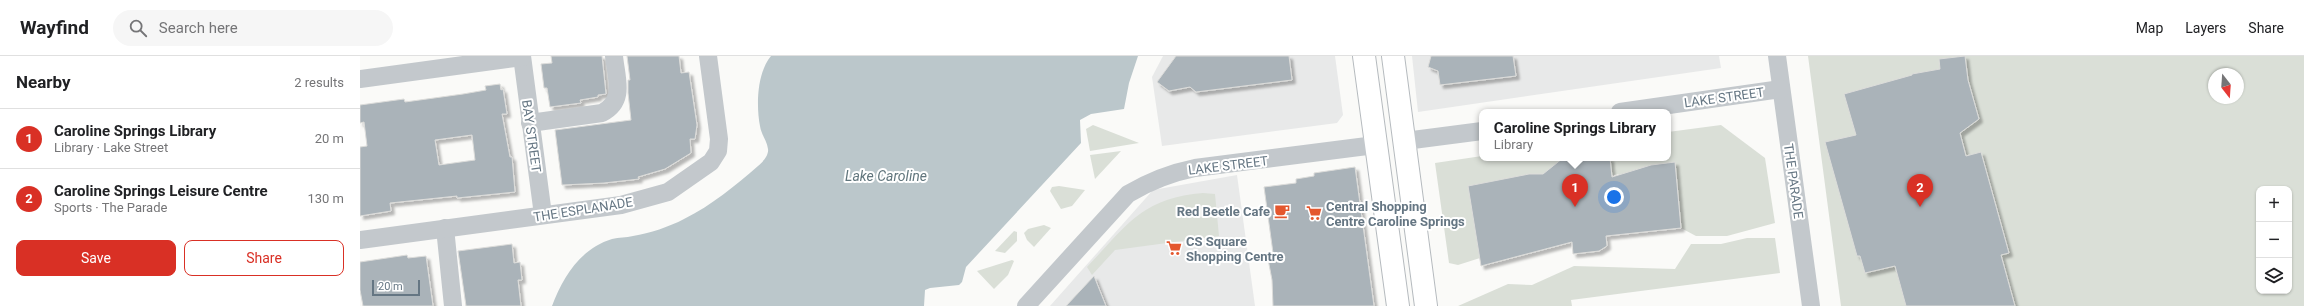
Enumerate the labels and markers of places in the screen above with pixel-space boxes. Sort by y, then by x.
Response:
pin: 1 [1562,174,1588,207]
pin: 2 [1907,174,1933,207]
place label: Central Shopping Centre Caroline Springs [1326,199,1465,229]
cafe icon: Red Beetle Cafe [1273,202,1291,220]
place label: Red Beetle Cafe [1177,204,1270,219]
supermarket icon: Central Shopping Centre Caroline Springs [1305,204,1323,222]
place label: CS Square Shopping Centre [1186,234,1284,264]
supermarket icon: CS Square Shopping Centre [1165,239,1183,257]

